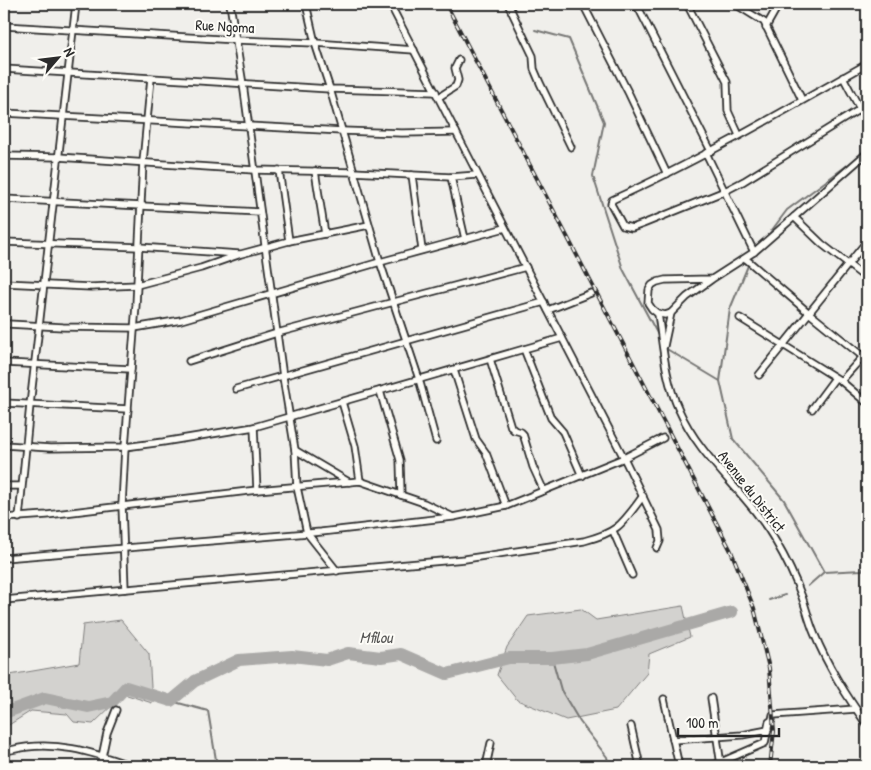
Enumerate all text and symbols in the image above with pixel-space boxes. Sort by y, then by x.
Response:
street label: Rue Ngoma [195,14,255,38]
north arrow [32,32,82,82]
text: N [60,44,80,60]
street label: Avenue du District [713,446,791,537]
water label: Mfilou [359,626,394,648]
scale bar [678,705,780,737]
text: 100 m [686,712,719,733]

